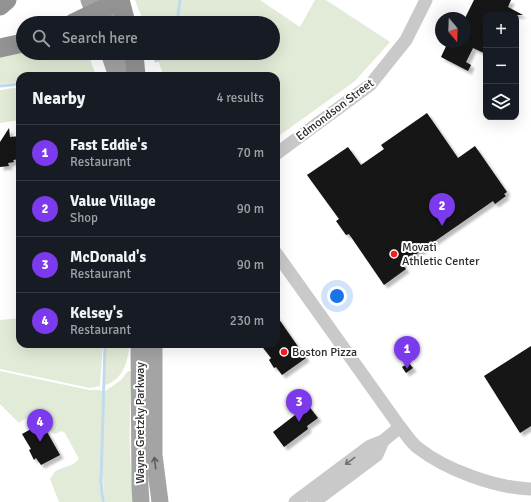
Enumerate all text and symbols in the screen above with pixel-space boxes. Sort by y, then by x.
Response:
north arrow [435,12,471,48]
map controls [483,12,519,120]
button: + [483,12,519,48]
search box [16,16,280,60]
icon: search [30,27,52,49]
text: Search here [62,29,138,47]
button: − [483,48,519,84]
street label: Edmondson Street [293,76,377,144]
button: layers [483,84,519,120]
text: Nearby [32,88,85,109]
text: 4 results [216,90,264,106]
text: Fast Eddie's [70,136,147,154]
text: 1 [41,145,49,161]
text: 70 m [237,145,264,161]
text: Restaurant [70,154,131,170]
text: Value Village [70,192,156,210]
pin: 2 [429,193,455,226]
text: 2 [41,201,49,217]
text: 90 m [237,201,264,217]
text: Shop [70,210,98,226]
place label: Movati Athletic Center [402,240,480,269]
text: McDonald's [70,248,146,266]
marker: Movati Athletic Center [389,249,399,259]
text: 3 [41,257,49,273]
text: 90 m [237,257,264,273]
text: Restaurant [70,266,131,282]
your location [327,286,347,306]
text: Kelsey's [70,304,123,322]
text: 4 [41,313,49,329]
text: 230 m [230,313,264,329]
text: Restaurant [70,322,131,338]
pin: 1 [394,336,420,369]
place label: Boston Pizza [292,345,357,360]
marker: Boston Pizza [279,347,289,357]
street label: Wayne Gretzky Parkway [133,362,148,484]
pin: 3 [286,389,312,422]
pin: 4 [27,409,53,442]
one-way arrow [151,457,159,470]
one-way arrow [345,457,356,465]

